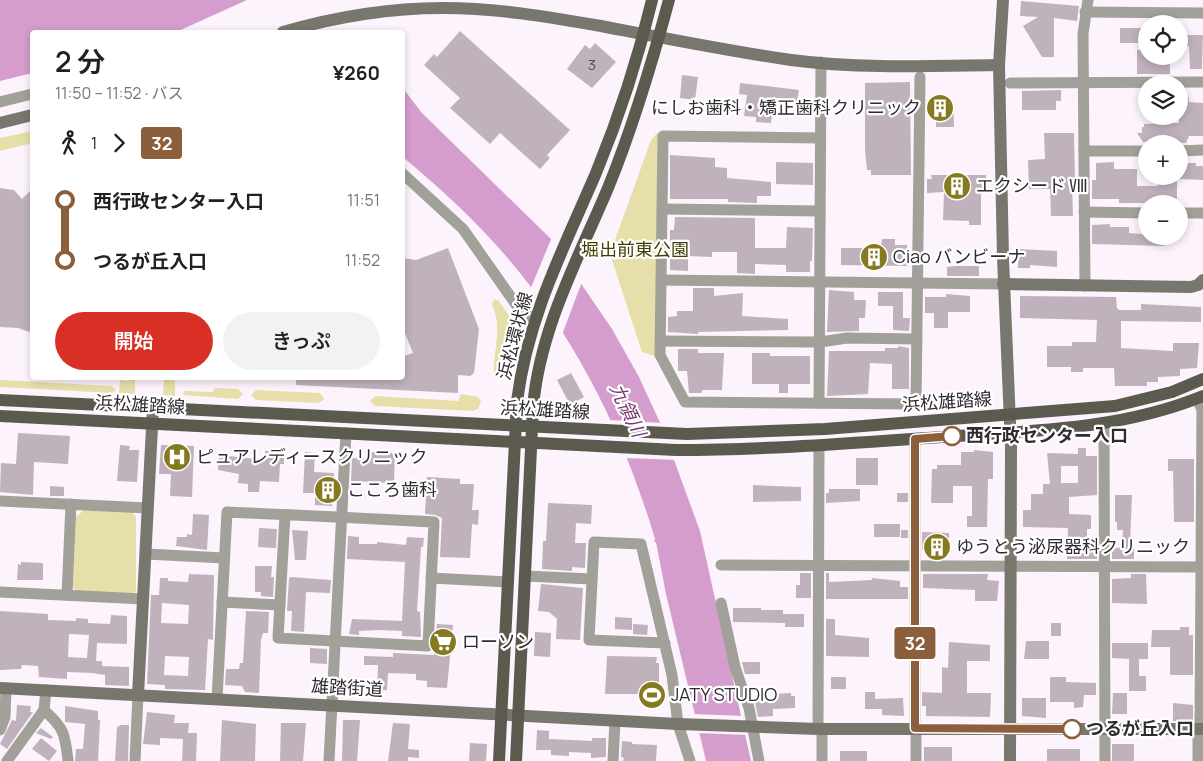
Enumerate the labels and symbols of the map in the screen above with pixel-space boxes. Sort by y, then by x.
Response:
house number: 3 [588,54,596,75]
building icon: にしお歯科・矯正歯科クリニック [925,93,955,123]
place label: にしお歯科・矯正歯科クリニック [651,95,921,119]
building icon: エクシード Ⅷ [942,171,972,201]
place label: エクシード Ⅷ [976,173,1088,197]
park label: 堀出前東公園 [581,237,689,261]
building icon: Ciao バンビーナ [859,242,889,272]
place label: Ciao バンビーナ [893,244,1025,268]
street label: 浜松環状線 [491,289,537,382]
water label: 九領川 [604,379,653,443]
street label: 浜松雄踏線 [901,386,993,416]
street label: 浜松雄踏線 [94,390,186,418]
street label: 浜松雄踏線 [499,395,591,423]
place label: 西行政センター入口 [966,423,1128,447]
marker: 西行政センター入口 [942,426,962,446]
hospital icon: ピュアレディースクリニック [162,442,192,472]
place label: ピュアレディースクリニック [196,444,427,468]
building icon: こころ歯科 [313,475,343,505]
place label: こころ歯科 [347,477,437,501]
building icon: ゆうとう泌尿器科クリニック [922,532,952,562]
place label: ゆうとう泌尿器科クリニック [956,534,1190,558]
supermarket icon: ローソン [428,627,458,657]
line badge: 32 [892,627,938,659]
place label: ローソン [462,629,534,653]
street label: 雄踏街道 [310,673,384,701]
sports icon: JATY STUDIO [637,680,667,710]
place label: JATY STUDIO [671,682,777,706]
place label: つるが丘入口 [1086,716,1194,740]
marker: つるが丘入口 [1062,719,1082,739]

